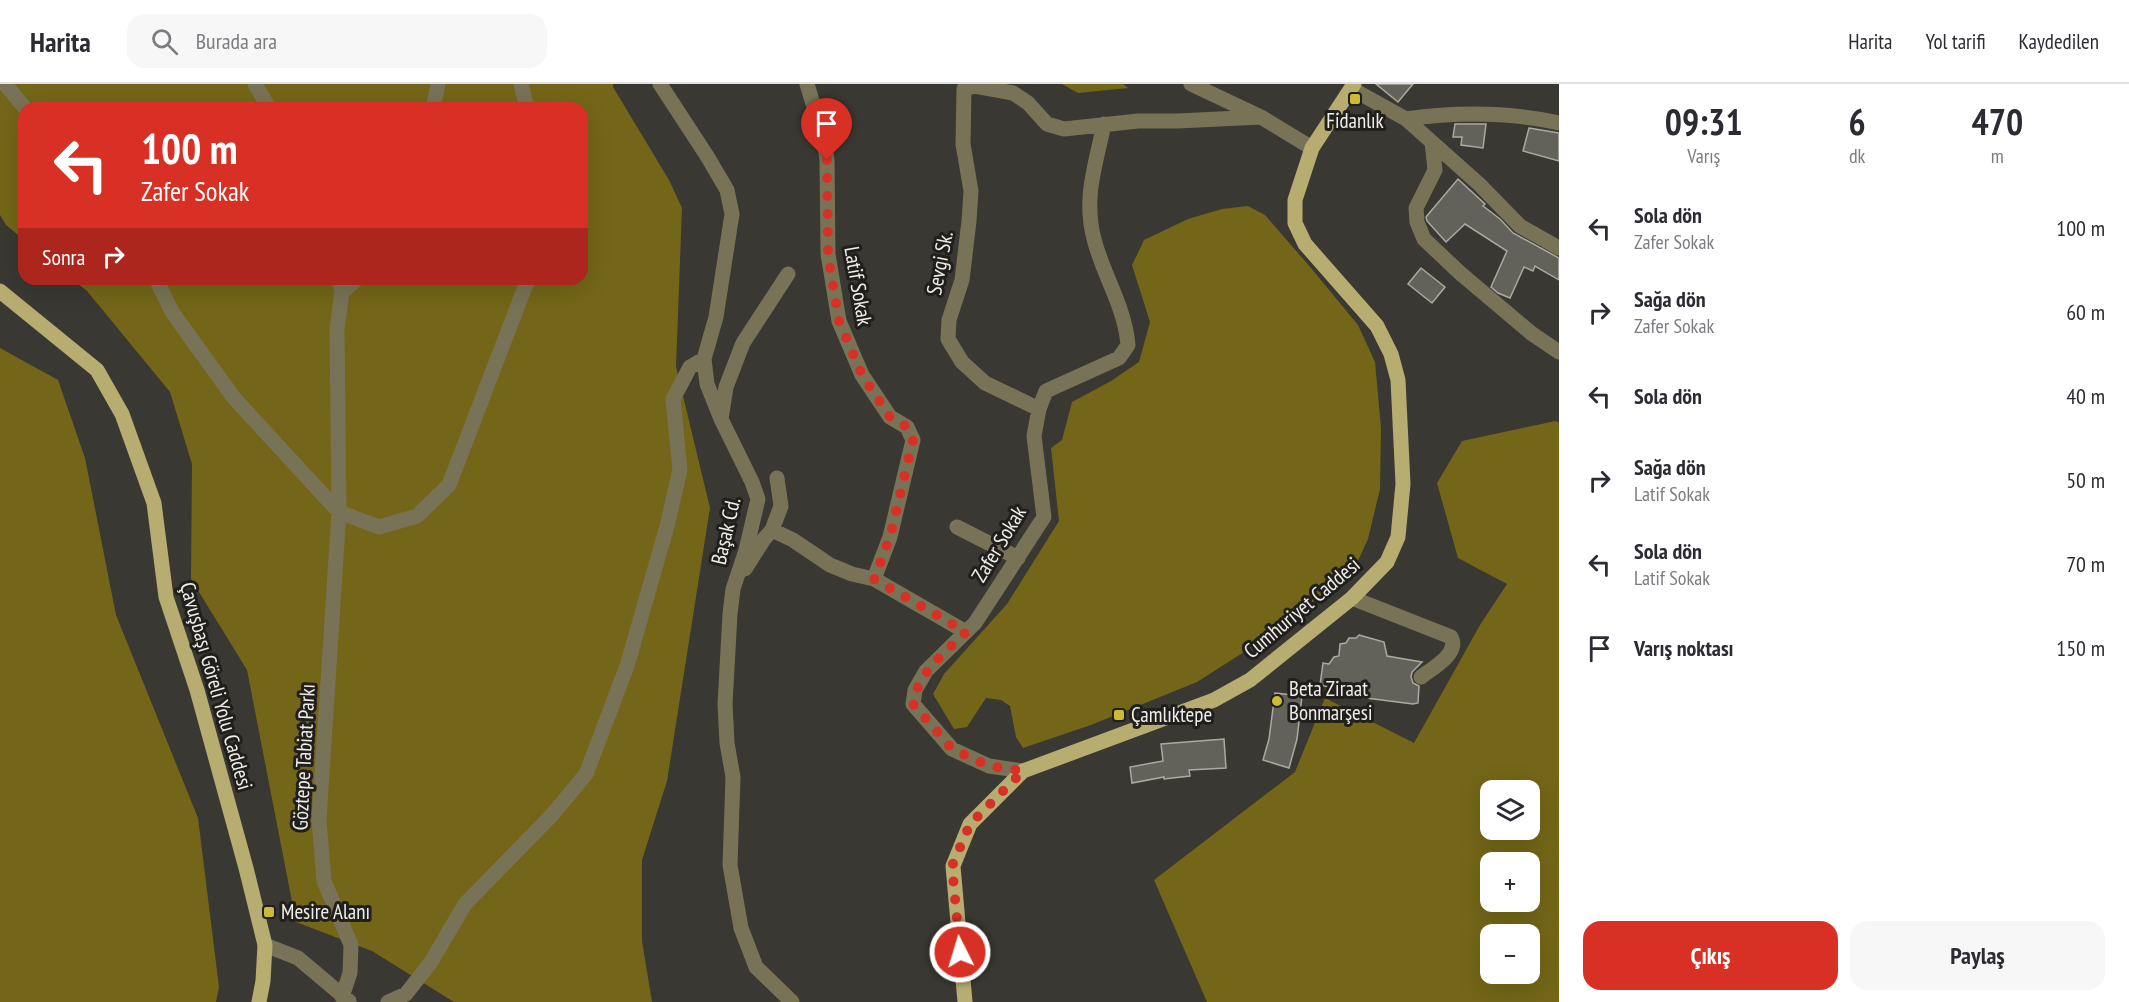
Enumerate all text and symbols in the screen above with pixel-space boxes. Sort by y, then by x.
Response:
search box [127,14,547,68]
text: Harita [30,23,91,60]
icon: search [148,25,181,58]
text: Burada ara [196,27,277,55]
text: Harita [1848,28,1892,55]
text: Yol tarifi [1925,28,1986,55]
text: Kaydedilen [2019,28,2099,55]
marker: Fidanlık [1348,92,1362,106]
pin [801,98,852,160]
text: 09:31 [1665,98,1743,145]
text: 6 [1849,98,1866,145]
text: 470 [1972,98,2023,145]
icon: arrive [810,107,843,140]
place label: Fidanlık [1326,107,1384,134]
text: 100 m [141,121,238,176]
icon: left [42,126,120,204]
text: Varış [1687,143,1720,169]
text: dk [1849,143,1865,169]
text: m [1991,143,2004,169]
text: Zafer Sokak [141,174,249,208]
text: Sola dön [1634,201,1702,229]
icon: left [1583,212,1616,245]
text: 100 m [2056,214,2105,242]
street label: Sevgi Sk. [920,229,959,297]
text: Zafer Sokak [1634,229,1714,255]
icon: right [97,240,130,273]
text: Sonra [42,243,85,271]
street label: Latif Sokak [838,244,879,328]
text: Sağa dön [1634,285,1706,313]
icon: right [1583,296,1616,329]
text: 60 m [2066,298,2105,326]
text: Zafer Sokak [1634,313,1714,339]
icon: left [1583,380,1616,413]
text: Sola dön [1634,382,1702,410]
text: 40 m [2066,382,2105,410]
text: Sağa dön [1634,453,1706,481]
icon: right [1583,464,1616,497]
text: 50 m [2066,466,2105,494]
text: Latif Sokak [1634,481,1710,507]
street label: Başak Cd. [705,495,746,567]
street label: Zafer Sokak [965,501,1032,587]
text: Sola dön [1634,537,1702,565]
icon: left [1583,548,1616,581]
text: 70 m [2066,550,2105,578]
street label: Cumhuriyet Caddesi [1238,551,1365,664]
text: Latif Sokak [1634,565,1710,591]
street label: Çavuşbaşı Göreli Yolu Caddesi [174,579,259,793]
icon: arrive [1583,632,1616,665]
text: Varış noktası [1634,634,1734,662]
text: 150 m [2056,634,2105,662]
place label: Beta Ziraat Bonmarşesi [1289,675,1372,726]
street label: Göztepe Tabiat Parkı [286,683,321,831]
marker: Beta Ziraat Bonmarşesi [1270,694,1284,708]
place label: Çamlıktepe [1131,701,1212,728]
marker: Çamlıktepe [1112,708,1126,722]
map controls [1480,780,1540,984]
button: layers [1480,780,1540,840]
button: + [1480,852,1540,912]
place label: Mesire Alanı [281,898,370,925]
marker: Mesire Alanı [262,905,276,919]
position arrow [928,920,992,984]
button: Çıkış [1583,921,1838,990]
button: Paylaş [1850,921,2105,990]
button: − [1480,924,1540,984]

